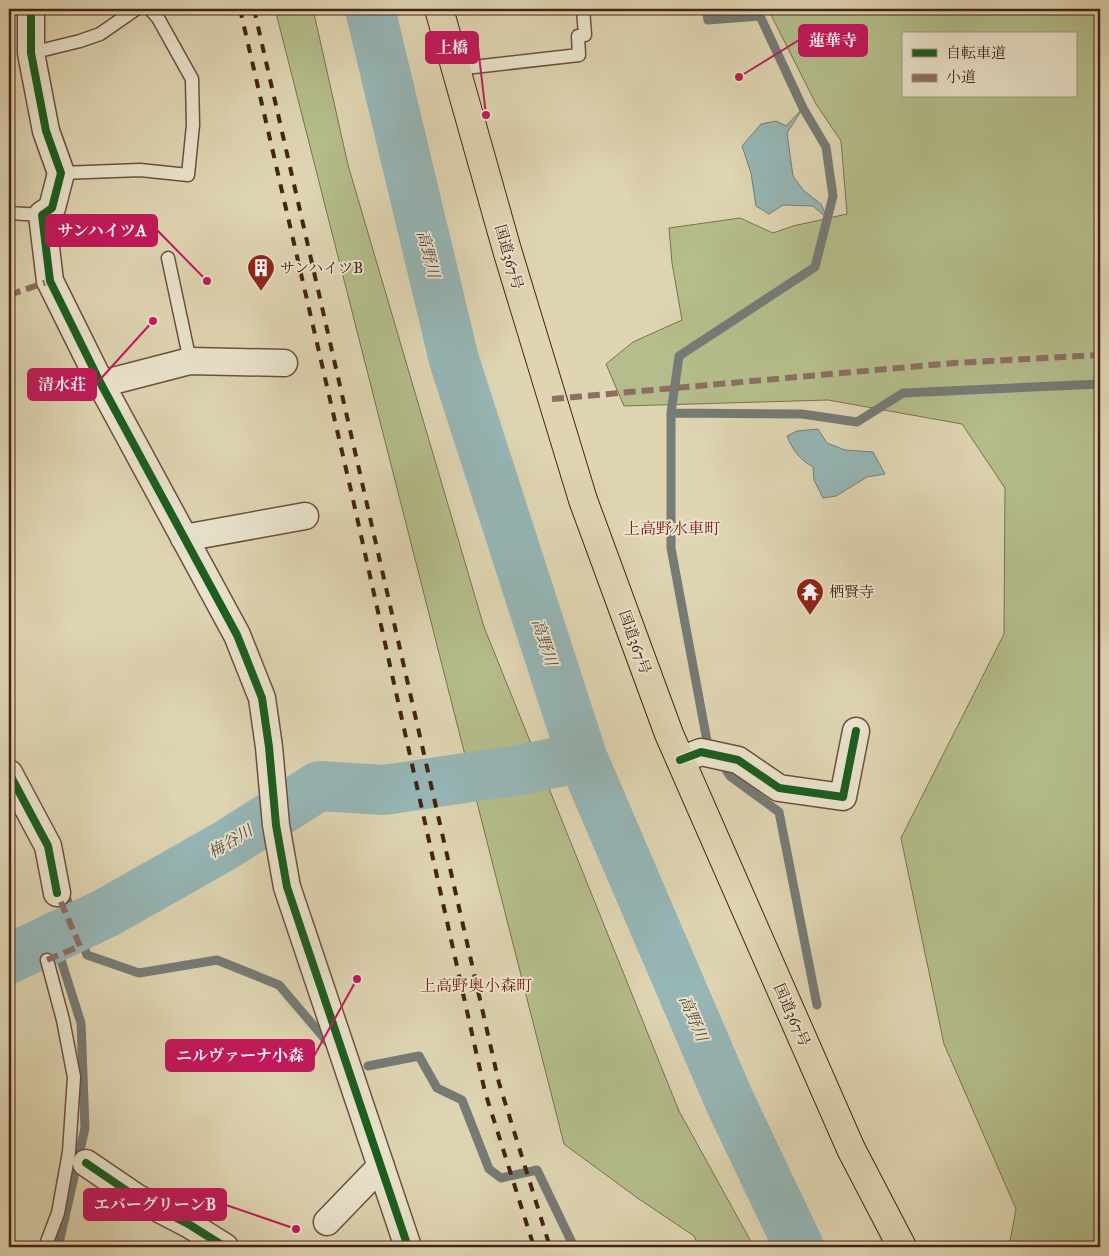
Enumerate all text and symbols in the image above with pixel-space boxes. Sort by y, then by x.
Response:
callout: 蓮華寺 [799,25,867,56]
text: 蓮華寺 [809,31,857,50]
callout: 上橋 [426,32,478,63]
legend [902,32,1076,98]
text: 上橋 [436,38,468,57]
text: 自転車道 [946,44,1006,62]
text: 小道 [946,68,976,86]
callout: サンハイツA [46,215,157,246]
text: サンハイツA [58,221,147,240]
street label: 国道367号 [491,222,527,292]
water label: 高野川 [413,229,444,282]
building icon: サンハイツB [246,253,276,292]
place label: サンハイツB [280,259,363,277]
callout: 清水荘 [28,369,96,400]
text: 清水荘 [38,375,86,394]
district label: 上高野水車町 [624,519,720,538]
temple icon: 栖賢寺 [795,577,825,616]
place label: 栖賢寺 [829,583,874,601]
street label: 国道367号 [615,608,655,676]
water label: 高野川 [528,616,562,670]
water label: 梅谷川 [205,820,257,862]
district label: 上高野奥小森町 [420,976,532,995]
street label: 国道367号 [770,981,814,1049]
water label: 高野川 [675,992,712,1046]
callout: ニルヴァーナ小森 [166,1040,314,1071]
text: ニルヴァーナ小森 [176,1046,304,1065]
callout: エバーグリーンB [84,1189,226,1220]
text: エバーグリーンB [94,1195,216,1214]

